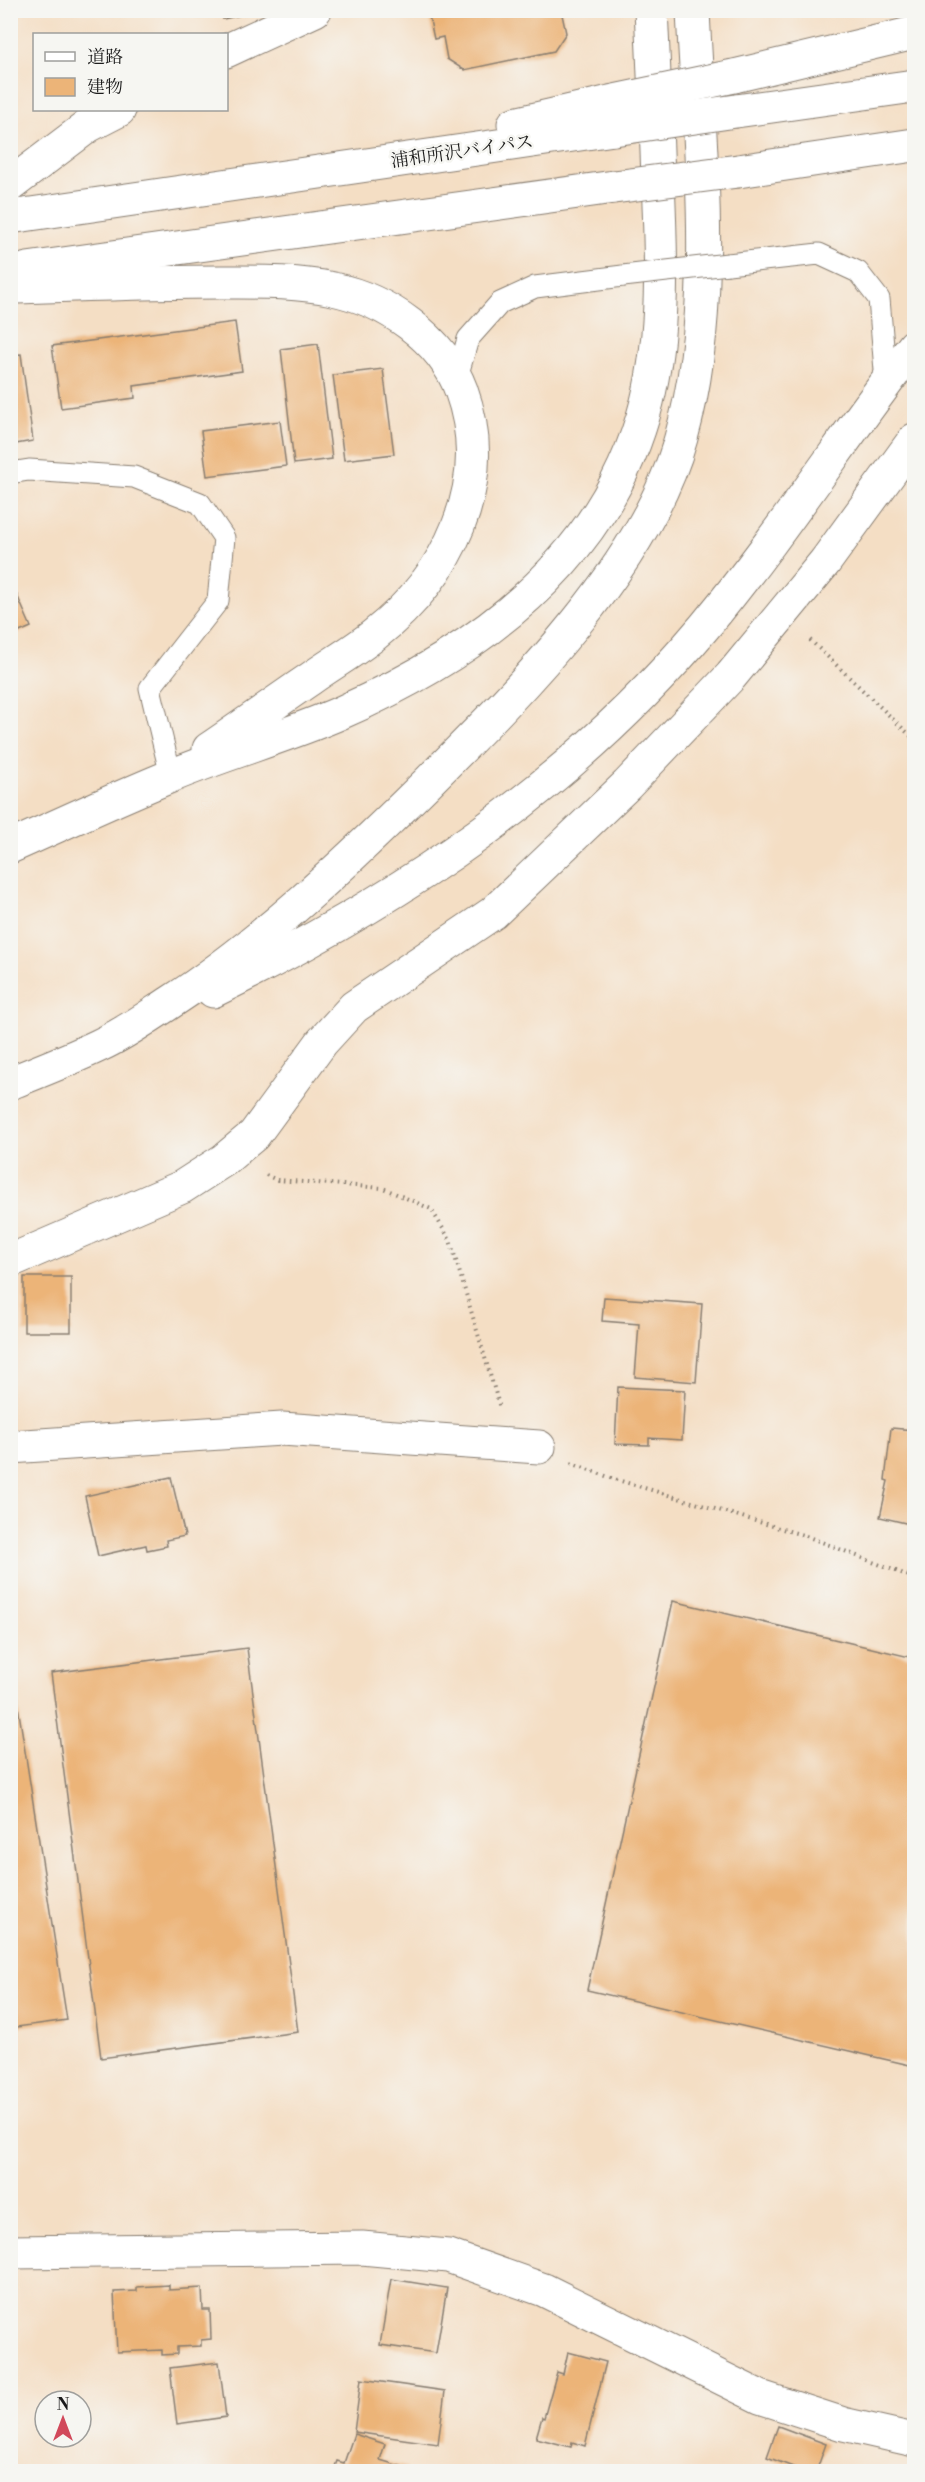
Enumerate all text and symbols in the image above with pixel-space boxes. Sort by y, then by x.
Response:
legend [33,33,228,111]
text: 道路 [87,46,123,69]
text: 建物 [87,76,123,99]
street label: 浦和所沢バイパス [389,130,535,173]
north arrow [33,2389,93,2449]
text: N [57,2395,70,2415]

